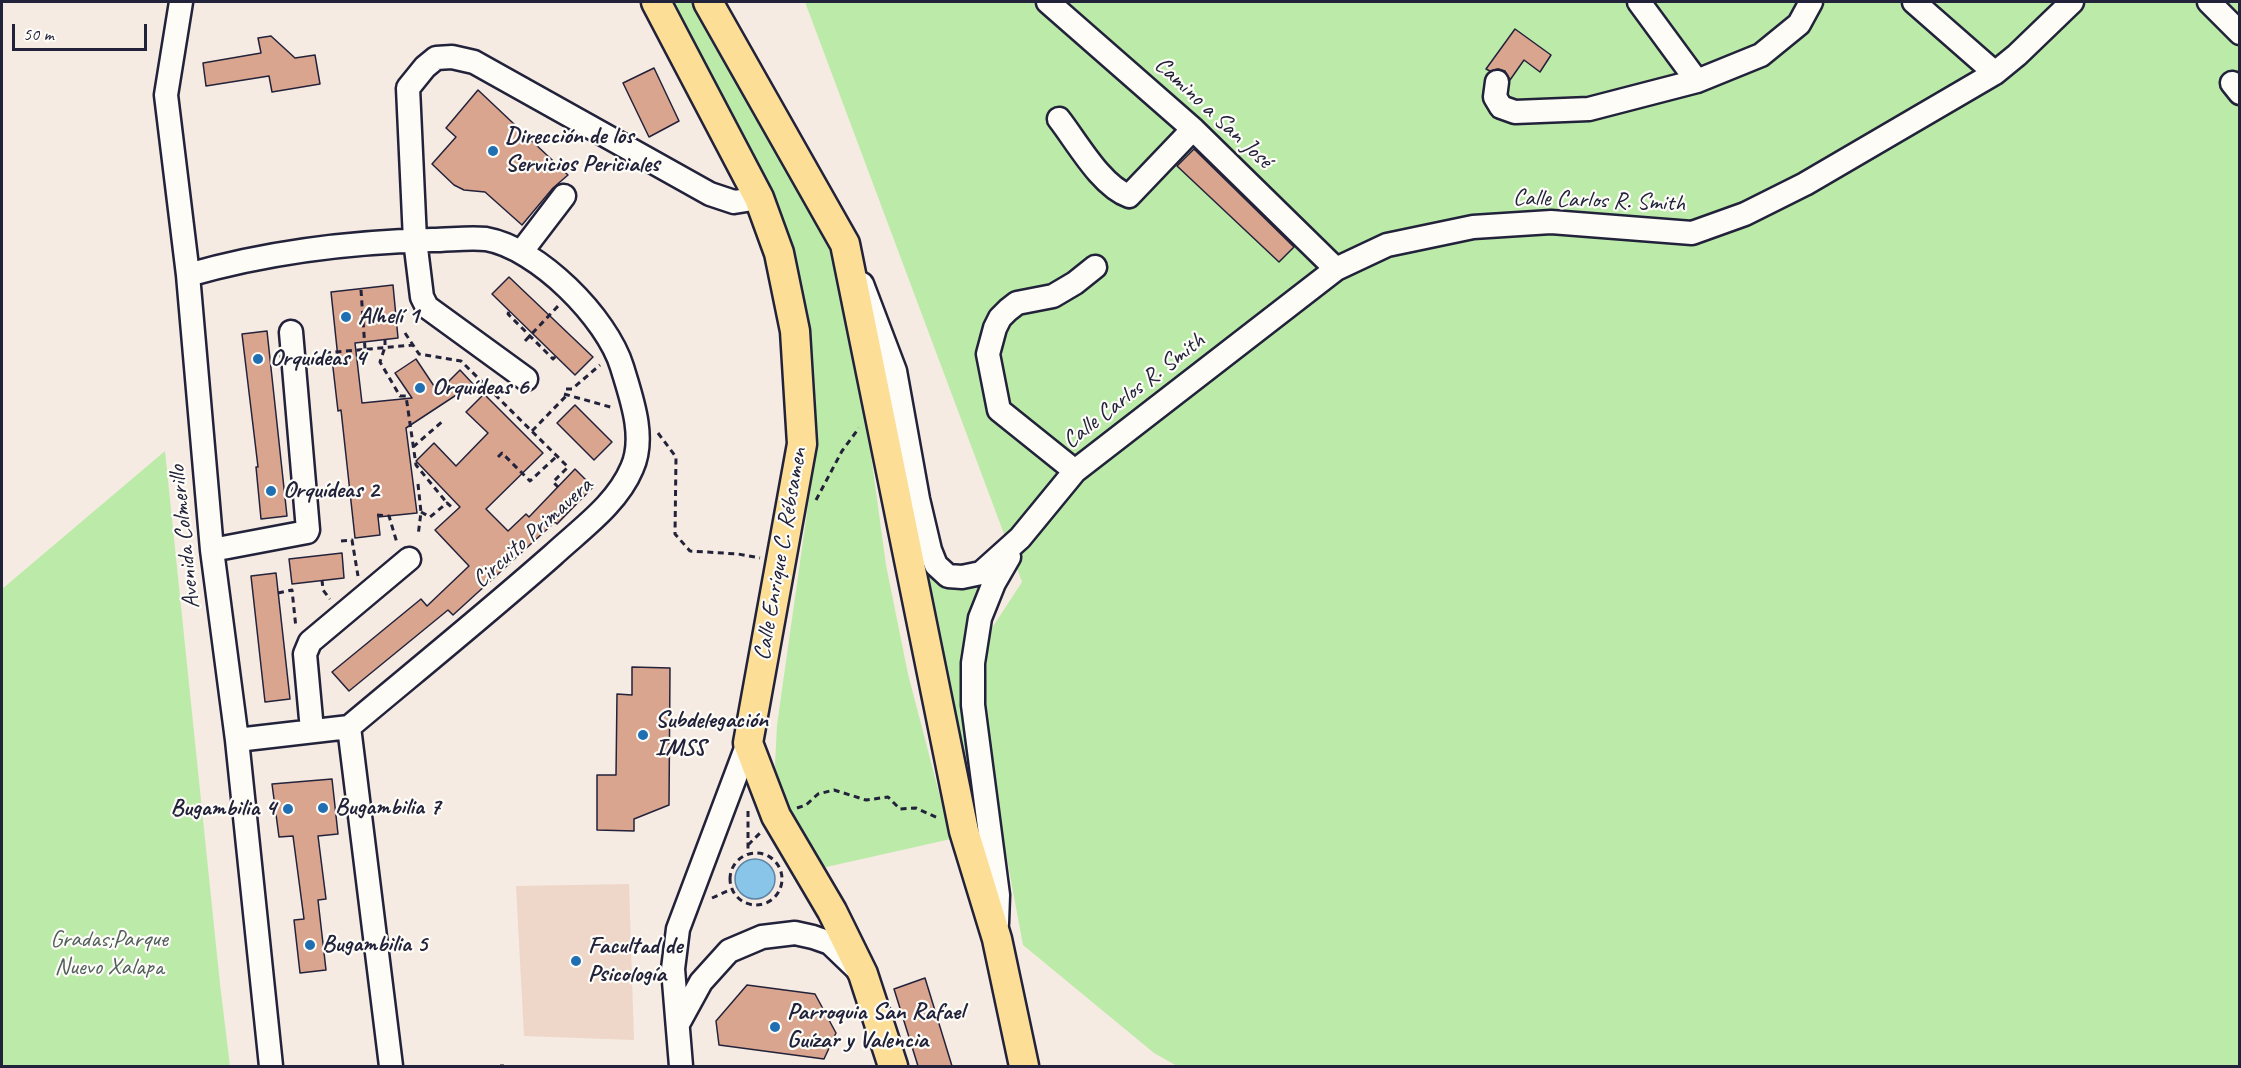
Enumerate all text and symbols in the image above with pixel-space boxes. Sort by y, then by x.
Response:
scale bar [15,12,150,50]
text: 50 m [23,23,54,45]
street label: Camino a San José [1148,51,1278,175]
place label: Dirección de los Servicios Periciales [505,123,659,179]
marker: Dirección de los Servicios Periciales [486,144,500,158]
street label: Calle Carlos R. Smith [1512,184,1686,218]
place label: Alhelí 1 [358,303,419,331]
marker: Alhelí 1 [339,310,353,324]
street label: Calle Carlos R. Smith [1057,327,1211,455]
place label: Orquídeas 4 [270,345,366,373]
marker: Orquídeas 4 [251,352,265,366]
place label: Orquídeas 6 [432,374,528,402]
marker: Orquídeas 6 [413,381,427,395]
street label: Calle Enrique C. Rébsamen [748,445,814,663]
street label: Avenida Colmerillo [163,464,207,610]
street label: Circuito Primavera [467,471,599,595]
place label: Orquídeas 2 [283,477,379,505]
marker: Orquídeas 2 [264,484,278,498]
place label: Subdelegación IMSS [655,707,768,763]
marker: Subdelegación IMSS [636,728,650,742]
place label: Bugambilia 7 [335,794,440,822]
place label: Bugambilia 4 [171,795,276,823]
marker: Bugambilia 7 [316,801,330,815]
marker: Bugambilia 4 [281,802,295,816]
park label: Gradas;Parque Nuevo Xalapa [50,926,168,982]
place label: Bugambilia 5 [322,931,427,959]
place label: Facultad de Psicología [588,933,682,989]
marker: Bugambilia 5 [303,938,317,952]
marker: Facultad de Psicología [569,954,583,968]
place label: Parroquia San Rafael Guízar y Valencia [787,999,964,1055]
marker: Parroquia San Rafael Guízar y Valencia [768,1020,782,1034]

